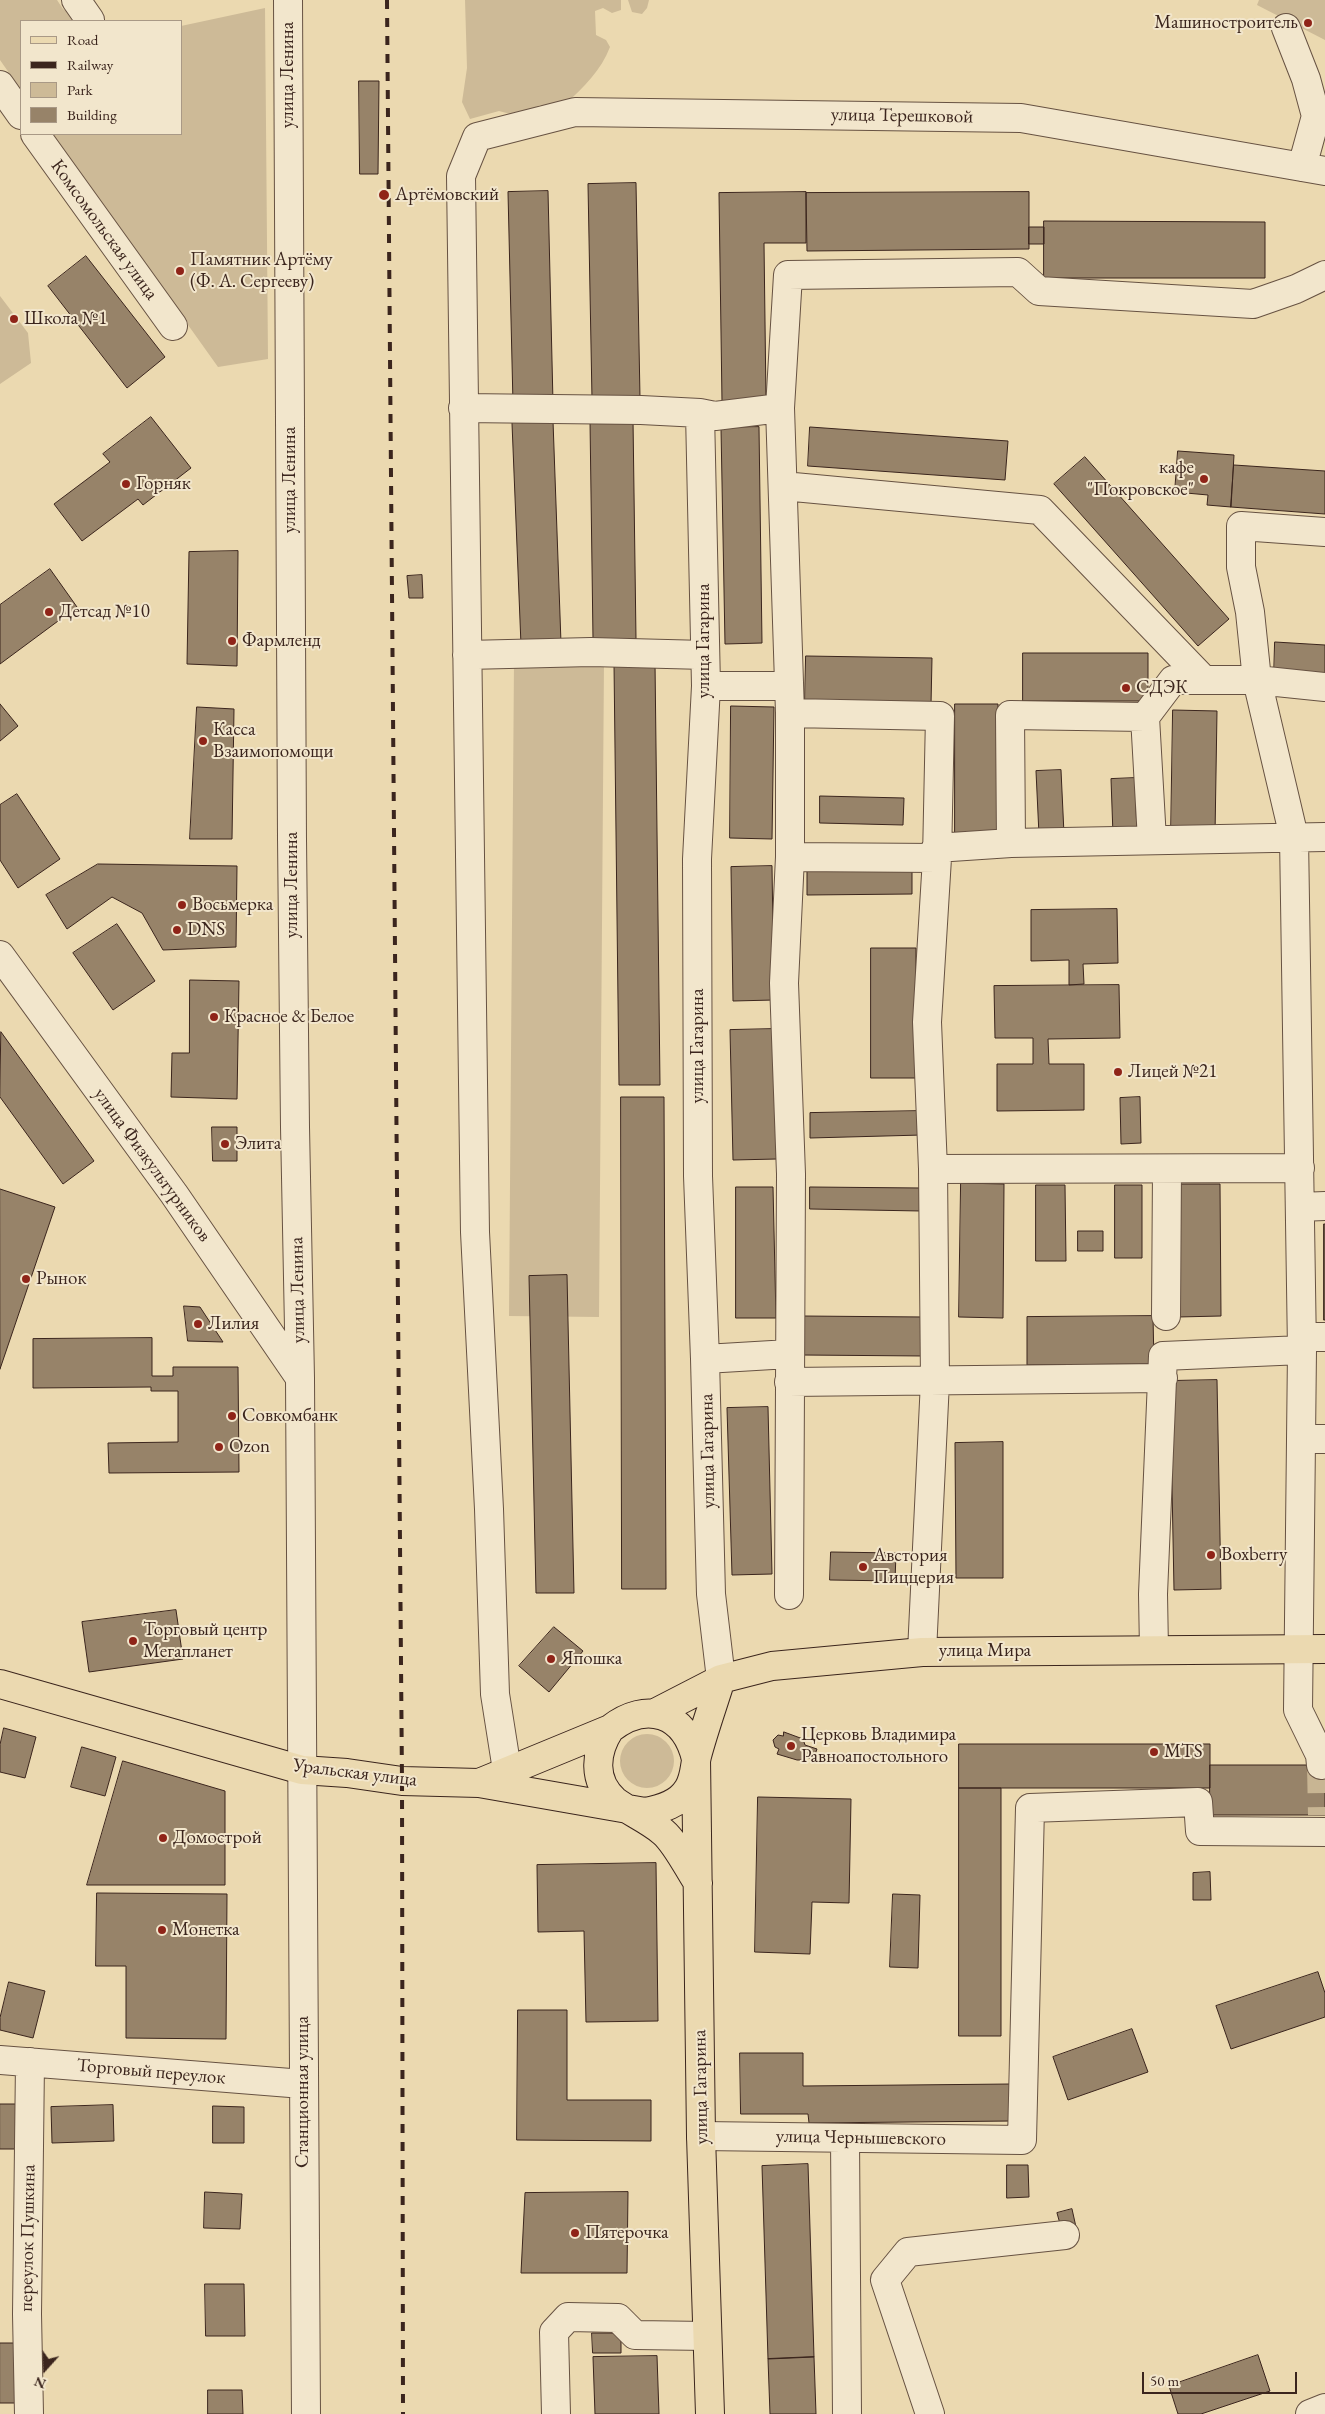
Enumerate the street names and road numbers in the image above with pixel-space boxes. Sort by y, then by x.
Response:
street label: улица Ленина [277,22,299,128]
street label: улица Терешковой [831,103,973,129]
street label: Комсомольская улица [45,155,163,305]
street label: улица Ленина [279,427,301,533]
street label: улица Гагарина [693,583,715,699]
street label: улица Ленина [281,832,303,938]
street label: улица Гагарина [687,988,709,1104]
street label: улица Физкультурников [88,1084,216,1246]
street label: улица Ленина [286,1237,310,1343]
street label: улица Гагарина [696,1393,720,1509]
street label: улица Мира [939,1640,1031,1662]
street label: Уральская улица [292,1754,418,1792]
street label: Станционная улица [292,2016,314,2168]
street label: улица Гагарина [689,2029,713,2145]
street label: Торговый переулок [76,2054,226,2090]
street label: улица Чернышевского [776,2125,946,2151]
street label: переулок Пушкина [15,2164,41,2312]

